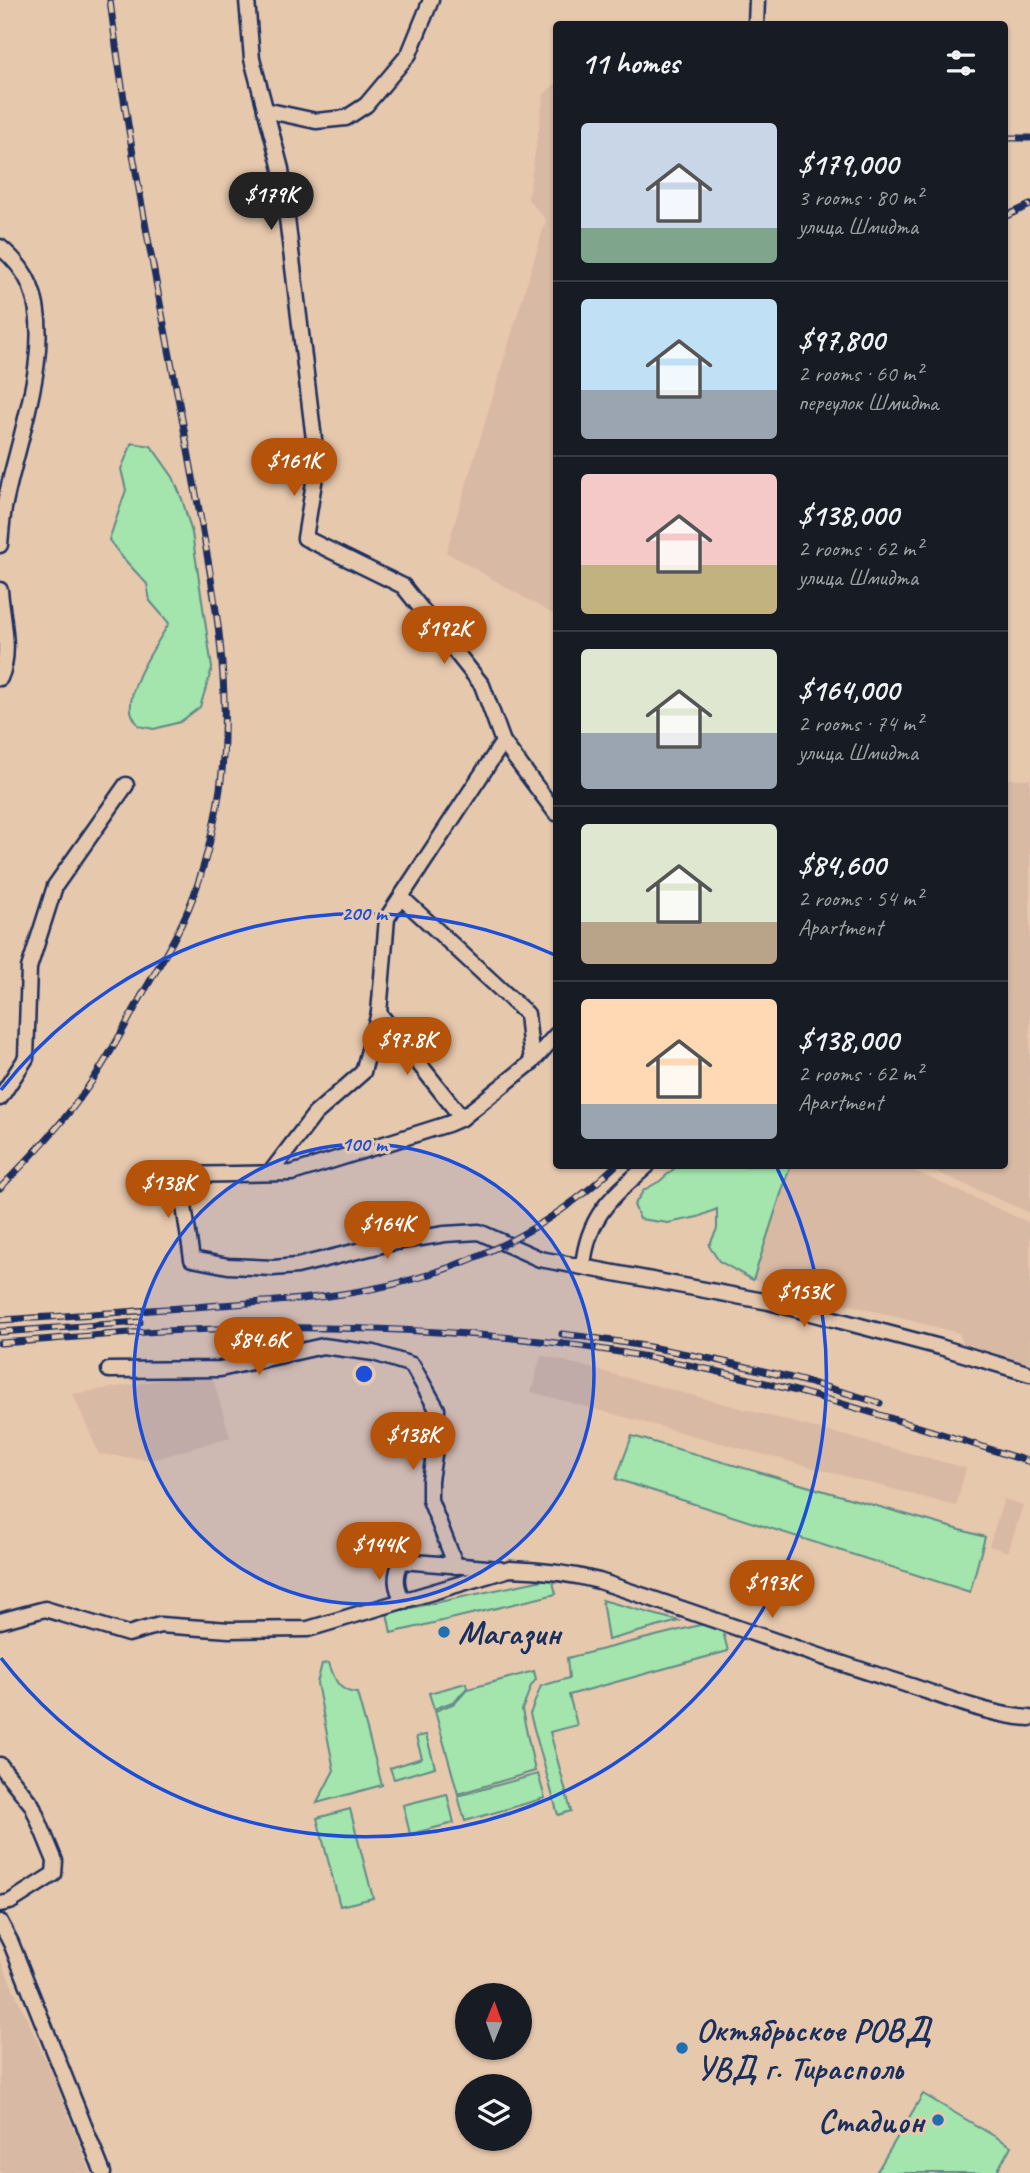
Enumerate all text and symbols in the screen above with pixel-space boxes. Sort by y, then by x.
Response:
text: 11 homes [581,44,679,82]
icon: filters [942,44,980,82]
text: $179,000 [798,145,898,183]
icon: home [637,151,721,235]
pin: $179K [222,173,320,232]
text: $179K [245,180,297,209]
text: 3 rooms · 80 m² [798,183,922,212]
text: улица Шмидта [798,212,918,241]
text: $97,800 [798,321,884,359]
icon: home [637,327,721,411]
text: 2 rooms · 60 m² [798,359,922,388]
text: переулок Шмидта [798,388,938,417]
pin: $161K [245,438,343,498]
text: $161K [267,446,321,475]
text: $138,000 [798,496,898,534]
icon: home [637,502,721,586]
text: 2 rooms · 62 m² [798,534,922,563]
text: улица Шмидта [798,563,918,592]
pin: $192K [395,606,493,666]
text: $192K [418,614,470,643]
text: $164,000 [798,671,899,709]
icon: home [637,677,721,761]
text: 2 rooms · 74 m² [798,709,922,738]
text: улица Шмидта [798,738,918,767]
text: $84,600 [798,846,886,884]
icon: home [637,852,721,936]
text: 2 rooms · 54 m² [798,884,922,913]
text: 200 m [341,900,389,926]
text: Apartment [798,913,883,942]
pin: $97.8K [350,1018,464,1077]
text: $138,000 [798,1021,898,1059]
text: $97.8K [378,1025,436,1054]
icon: home [637,1027,721,1111]
text: 2 rooms · 62 m² [798,1059,922,1088]
text: Apartment [798,1088,883,1117]
text: 100 m [341,1131,389,1157]
pin: $138K [119,1160,217,1220]
text: $138K [141,1168,195,1197]
pin: $164K [338,1202,436,1261]
text: $164K [360,1209,414,1238]
pin: $153K [755,1270,853,1329]
text: $153K [778,1277,830,1306]
pin: $84.6K [202,1318,316,1377]
text: $84.6K [230,1325,288,1354]
centre of rings [352,1362,376,1386]
pin: $138K [364,1412,462,1472]
text: $138K [386,1420,440,1449]
pin: $144K [330,1522,428,1582]
text: $144K [352,1530,406,1559]
pin: $193K [723,1560,821,1620]
text: $193K [746,1568,798,1597]
place label: Магазин [458,1612,563,1655]
marker: Магазин [436,1624,452,1640]
north arrow [455,1983,532,2060]
map controls [455,1983,532,2151]
place label: Октябрьское РОВД УВД г. Тирасполь [696,2009,933,2089]
marker: Октябрьское РОВД УВД г. Тирасполь [674,2040,690,2056]
button: layers [455,2074,532,2151]
place label: Стадион [818,2100,926,2142]
marker: Стадион [930,2112,946,2128]

